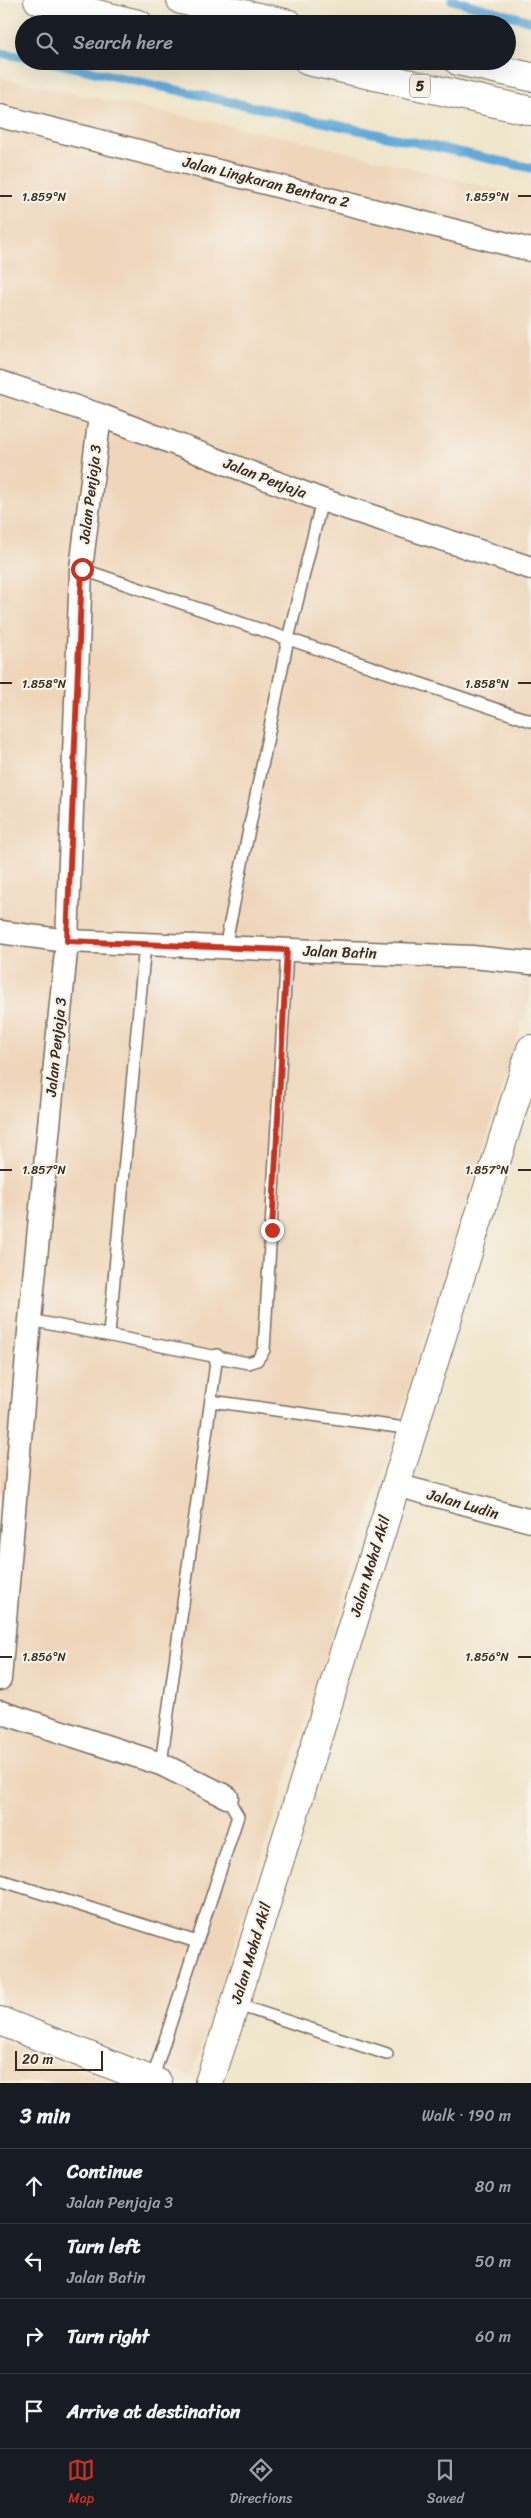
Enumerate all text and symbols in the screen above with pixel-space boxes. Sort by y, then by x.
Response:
search box [15,15,516,70]
text: Search here [73,26,173,59]
icon: search [33,29,61,57]
road number: 5 [410,74,430,98]
street label: Jalan Lingkaran Bentara 2 [179,148,352,215]
text: 1.859°N [22,186,67,208]
text: 1.859°N [465,186,510,208]
street label: Jalan Penjaja 3 [71,443,109,546]
street label: Jalan Penjaja [219,450,311,506]
route start [71,558,94,581]
text: 1.858°N [22,673,67,695]
text: 1.858°N [465,673,510,695]
street label: Jalan Batin [302,938,377,966]
street label: Jalan Penjaja 3 [38,996,74,1099]
text: 1.857°N [22,1159,67,1181]
text: 1.857°N [465,1159,510,1181]
route end [261,1219,284,1242]
street label: Jalan Ludin [423,1481,502,1527]
street label: Jalan Mohd Akil [342,1512,398,1621]
text: 1.856°N [22,1646,66,1668]
text: 1.856°N [465,1646,509,1668]
street label: Jalan Mohd Akil [223,1899,279,2008]
text: 20 m [22,2047,53,2072]
scale bar [15,2048,102,2071]
text: 3 min [20,2097,70,2135]
text: Walk · 190 m [422,2101,511,2130]
text: Continue [67,2155,143,2188]
icon: ahead [20,2172,48,2200]
text: 80 m [475,2172,511,2201]
text: Jalan Penjaja 3 [67,2188,173,2217]
text: Turn left [67,2230,140,2263]
icon: left [20,2247,48,2275]
text: 50 m [475,2247,511,2276]
text: Jalan Batin [67,2263,146,2292]
text: Turn right [67,2320,149,2353]
icon: right [20,2322,48,2350]
text: 60 m [475,2322,511,2351]
text: Arrive at destination [67,2395,240,2428]
icon: arrive [20,2397,48,2425]
tab: Map [67,2456,95,2511]
tab: Directions [230,2456,292,2511]
tab: Saved [427,2456,464,2511]

